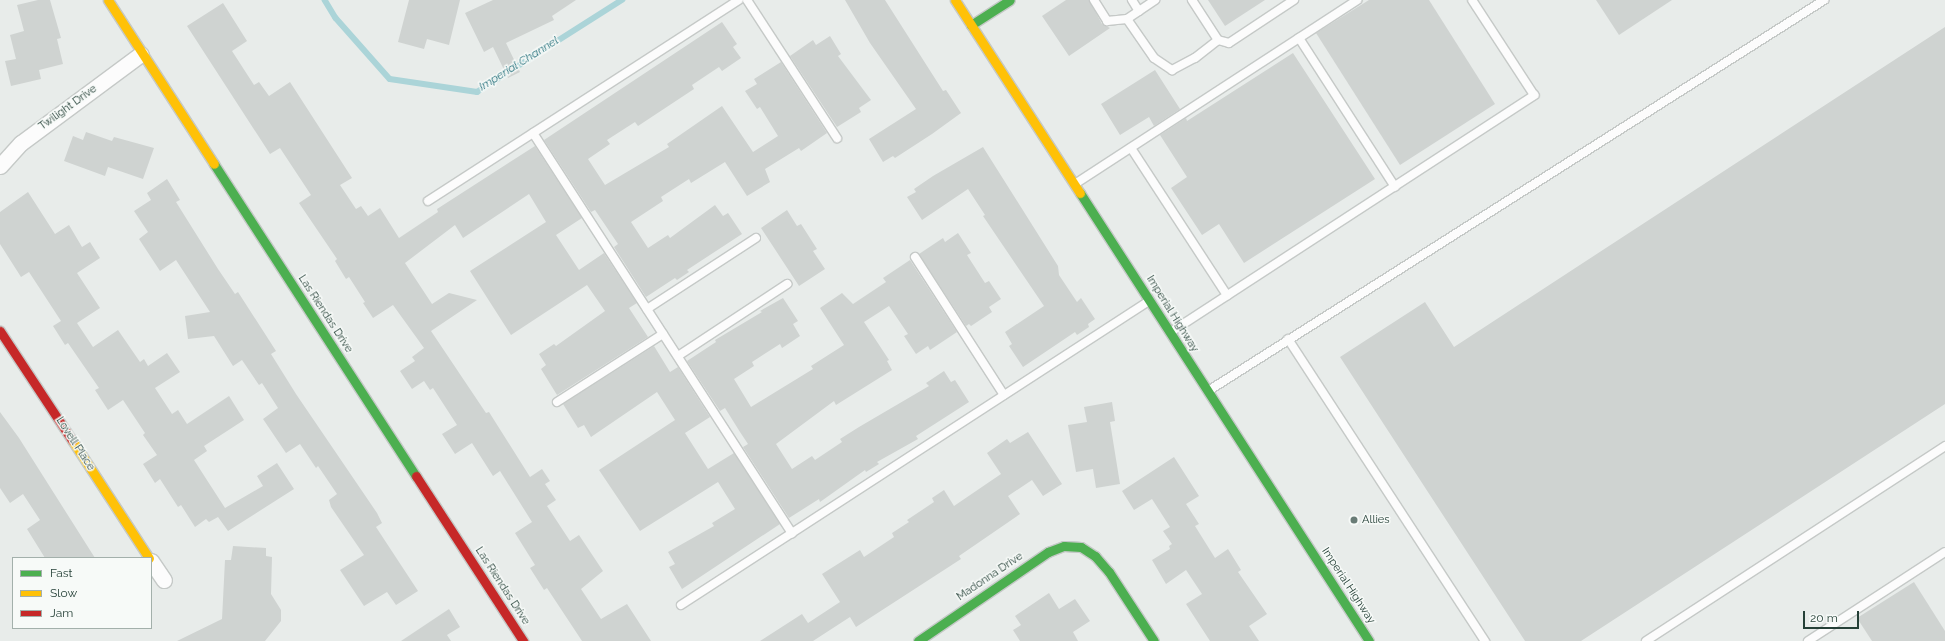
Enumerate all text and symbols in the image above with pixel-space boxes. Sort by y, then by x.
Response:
water label: Imperial Channel [476,34,562,94]
street label: Twilight Drive [36,83,100,133]
street label: Las Riendas Drive [295,273,355,355]
street label: Imperial Highway [1143,273,1201,355]
street label: Lovell Place [53,414,97,474]
place label: Allies [1362,513,1390,527]
marker: Allies [1349,515,1359,525]
street label: Las Riendas Drive [472,545,532,627]
street label: Imperial Highway [1318,545,1378,627]
street label: Madonna Drive [954,550,1026,604]
legend [12,557,152,629]
text: Fast [50,566,73,580]
text: Slow [50,586,77,600]
scale bar [1805,603,1861,629]
text: Jam [50,606,73,620]
text: 20 m [1810,611,1838,625]

